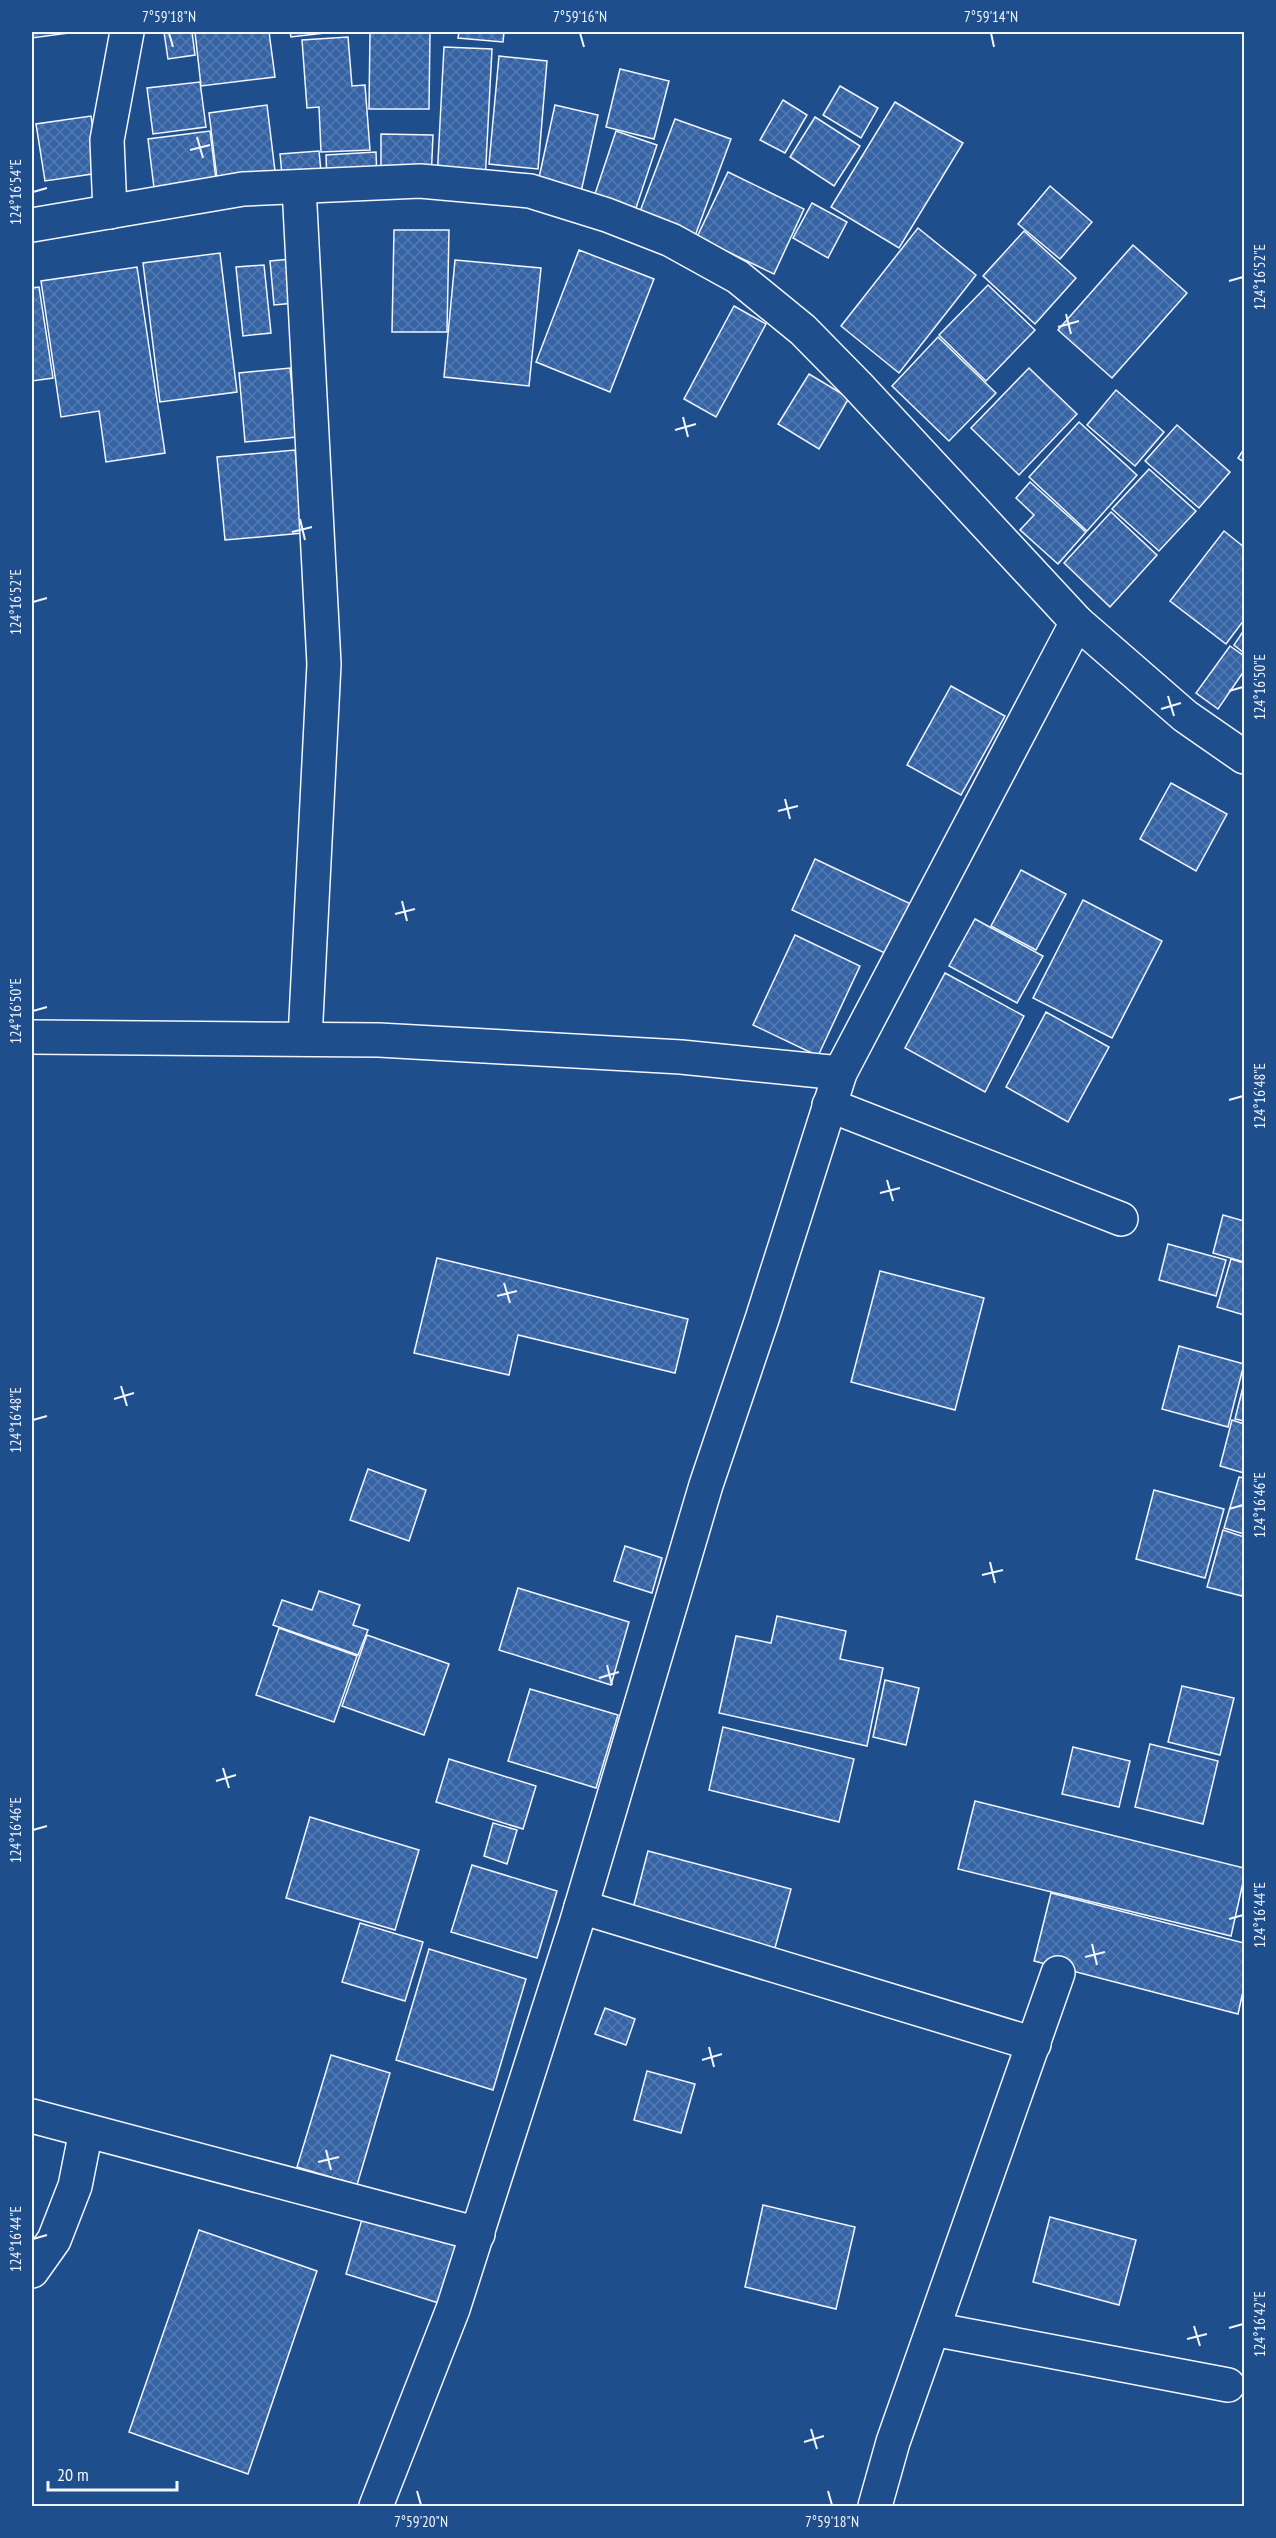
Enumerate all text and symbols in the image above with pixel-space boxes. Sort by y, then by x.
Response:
text: 7°59'18"N [142,7,196,26]
text: 7°59'16"N [553,7,607,26]
text: 7°59'14"N [964,7,1018,26]
text: 124°16'54"E [6,159,25,225]
text: 124°16'52"E [1250,244,1269,310]
text: 124°16'52"E [6,569,25,635]
text: 124°16'50"E [1250,654,1269,720]
text: 124°16'50"E [6,978,25,1044]
text: 124°16'48"E [1250,1063,1269,1129]
text: 124°16'48"E [6,1387,25,1453]
text: 124°16'46"E [1250,1472,1269,1538]
text: 124°16'46"E [6,1797,25,1863]
text: 124°16'44"E [1250,1882,1269,1948]
text: 124°16'44"E [6,2206,25,2272]
text: 124°16'42"E [1250,2291,1269,2357]
scale bar [48,2454,177,2492]
text: 20 m [57,2463,89,2486]
text: 7°59'20"N [394,2512,448,2531]
text: 7°59'18"N [805,2512,859,2531]

